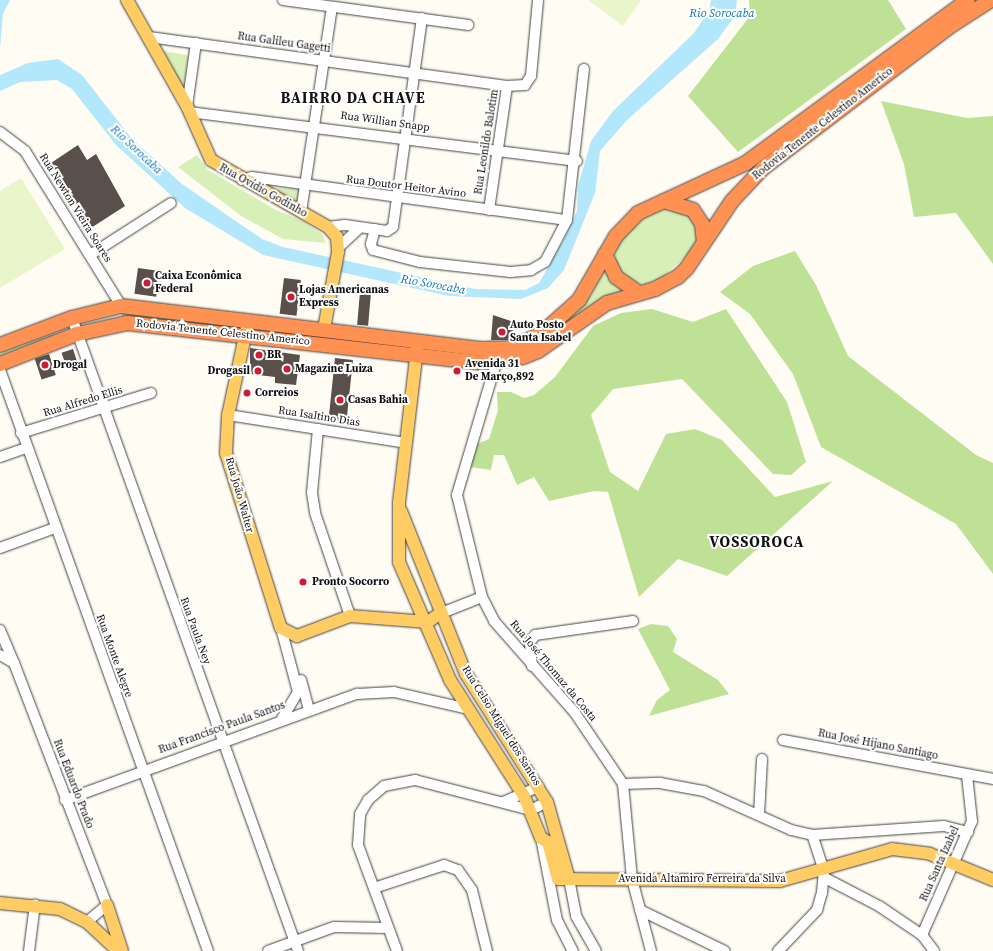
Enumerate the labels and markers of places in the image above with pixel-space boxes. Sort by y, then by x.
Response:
place label: Caixa Econômica Federal [155,270,241,296]
marker: Caixa Econômica Federal [142,278,152,288]
place label: Lojas Americanas Express [299,284,389,310]
marker: Lojas Americanas Express [286,292,296,302]
place label: Auto Posto Santa Isabel [510,319,571,345]
marker: Auto Posto Santa Isabel [497,327,507,337]
place label: BR [267,348,282,362]
marker: BR [254,350,264,360]
place label: Drogal [53,358,87,372]
place label: Avenida 31 De Março,892 [465,358,534,384]
marker: Drogal [40,360,50,370]
place label: Magazine Luiza [295,362,373,376]
place label: Drogasil [207,364,250,378]
marker: Magazine Luiza [282,364,292,374]
marker: Drogasil [253,366,263,376]
marker: Avenida 31 De Março,892 [452,366,462,376]
place label: Correios [255,386,299,400]
marker: Correios [242,388,252,398]
place label: Casas Bahia [348,393,408,407]
marker: Casas Bahia [335,395,345,405]
place label: Pronto Socorro [312,575,389,589]
marker: Pronto Socorro [297,576,309,588]

